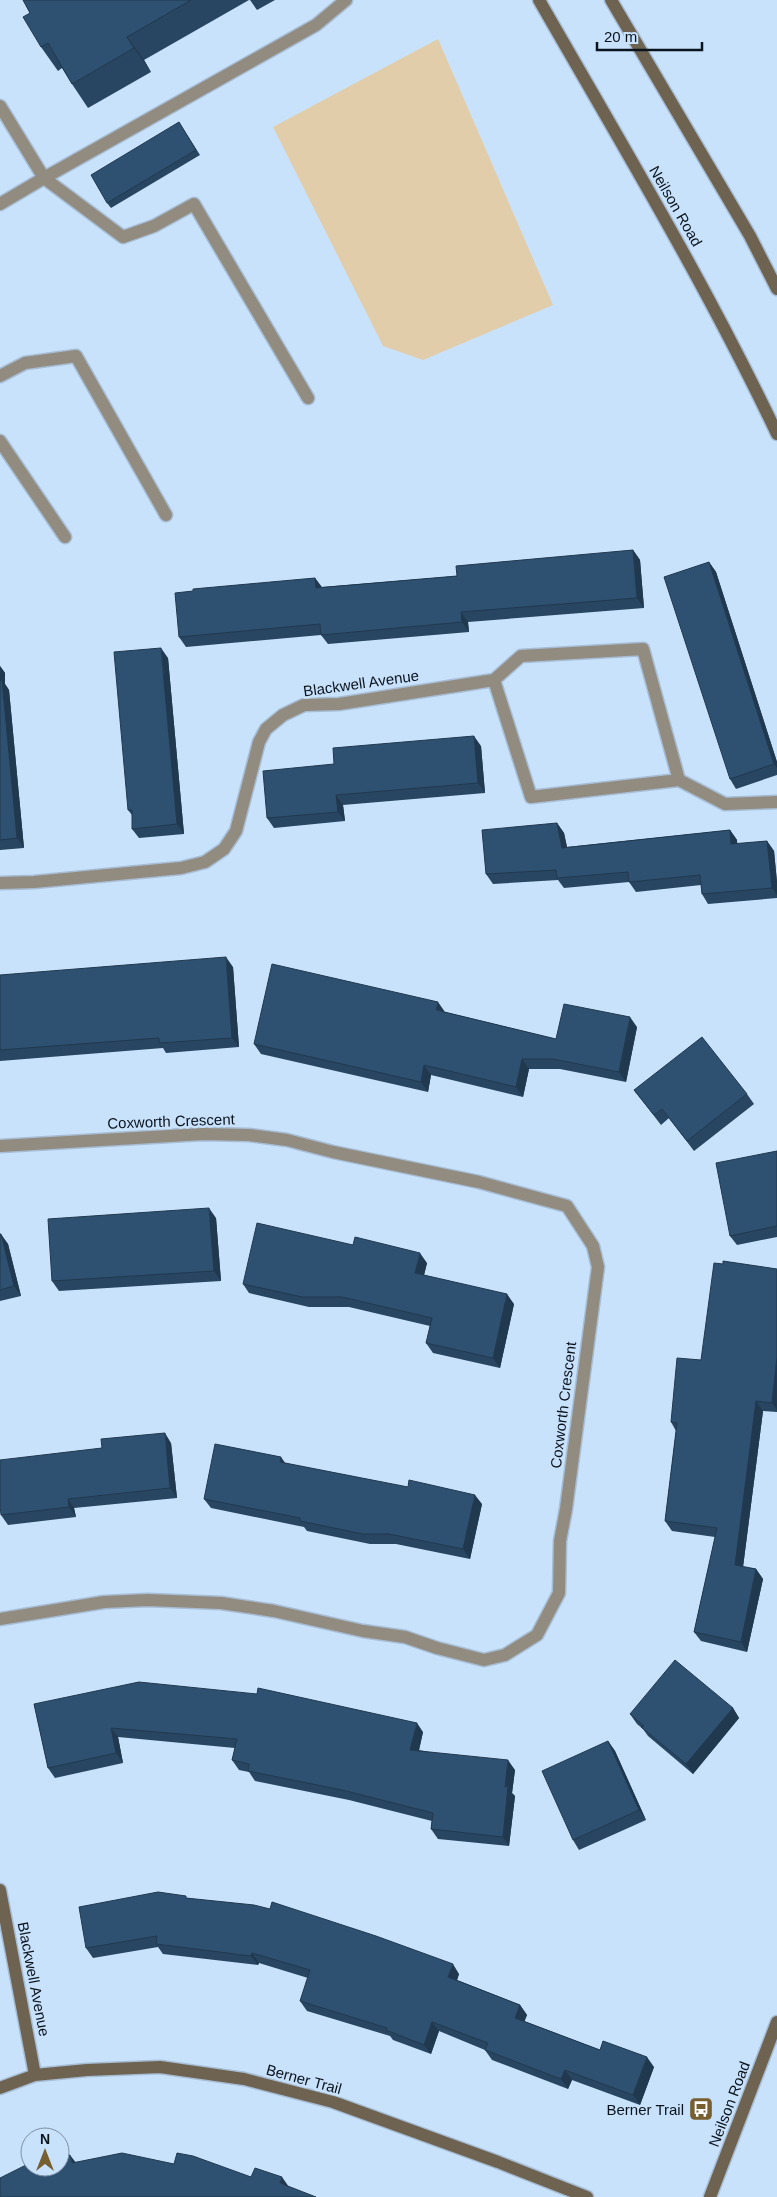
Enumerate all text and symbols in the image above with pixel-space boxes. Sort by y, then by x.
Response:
scale bar [597,20,702,52]
text: 20 m [604,28,637,45]
street label: Neilson Road [646,163,706,249]
street label: Blackwell Avenue [302,666,420,700]
street label: Coxworth Crescent [107,1110,236,1132]
street label: Coxworth Crescent [547,1340,579,1469]
street label: Blackwell Avenue [15,1920,53,2038]
street label: Neilson Road [705,2059,753,2149]
street label: Berner Trail [264,2061,344,2097]
bus stop icon: Berner Trail [688,2096,714,2122]
place label: Berner Trail [606,2101,684,2118]
north arrow [20,2127,70,2177]
text: N [40,2131,50,2147]

